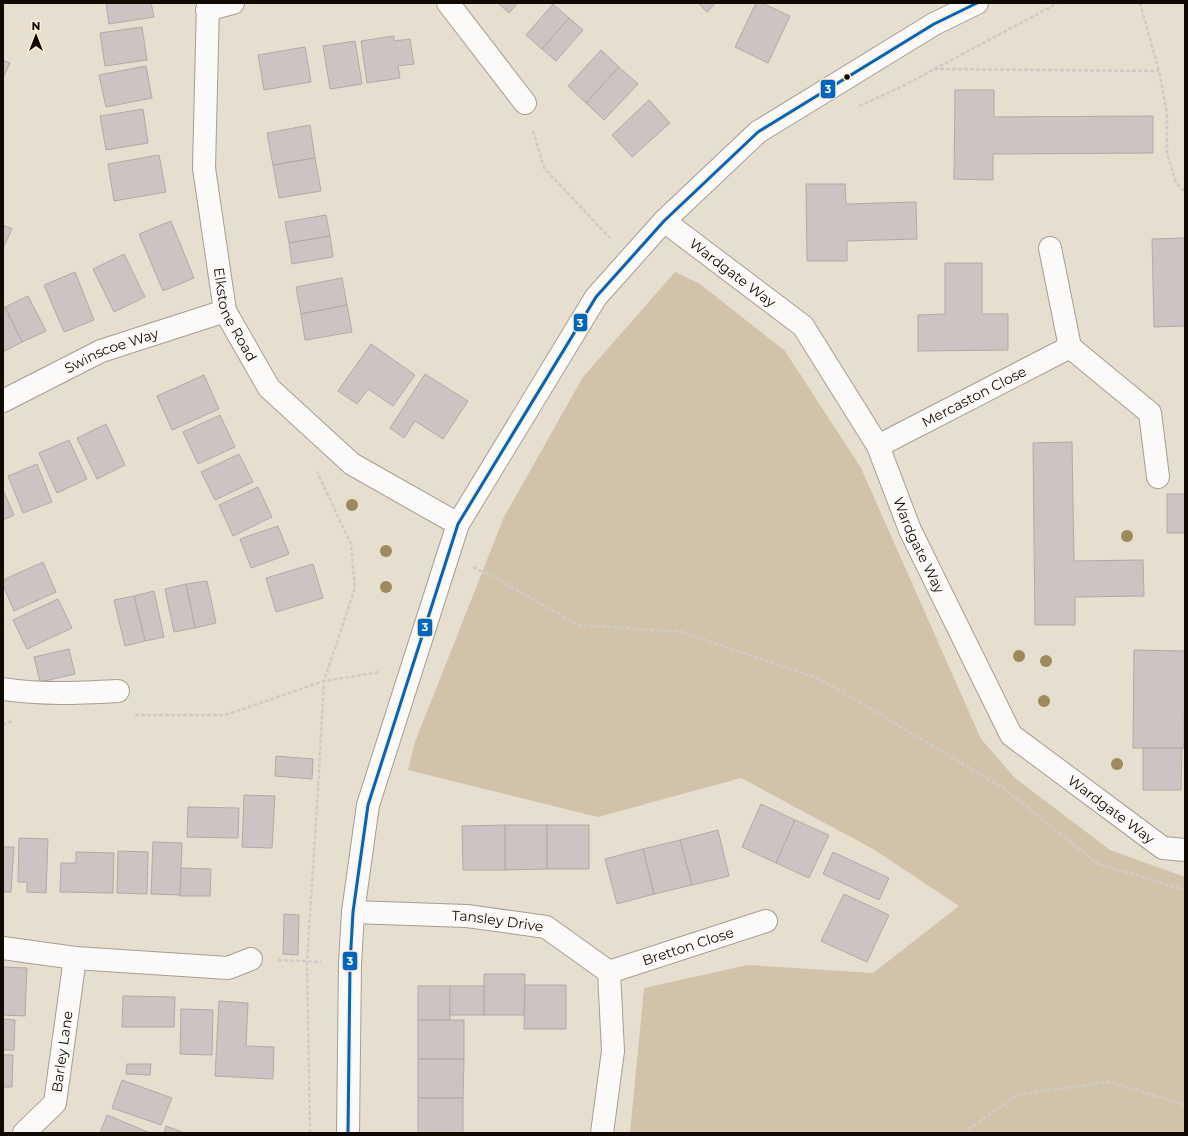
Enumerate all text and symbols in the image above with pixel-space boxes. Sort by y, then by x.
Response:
north arrow [16,16,56,56]
text: N [32,19,40,33]
unlabelled marker [842,72,852,82]
line badge: 3 [820,79,836,99]
text: 3 [824,82,832,96]
street label: Wardgate Way [686,234,780,312]
street label: Elkstone Road [210,266,261,365]
line badge: 3 [573,313,588,332]
text: 3 [576,316,584,330]
street label: Swinscoe Way [61,324,161,377]
street label: Mercaston Close [919,362,1029,431]
street label: Wardgate Way [889,495,949,597]
line badge: 3 [417,618,433,637]
text: 3 [421,620,429,634]
street label: Wardgate Way [1064,771,1159,848]
street label: Tansley Drive [451,906,545,936]
street label: Bretton Close [640,923,736,970]
line badge: 3 [342,951,358,971]
text: 3 [346,954,354,968]
street label: Barley Lane [48,1010,77,1094]

